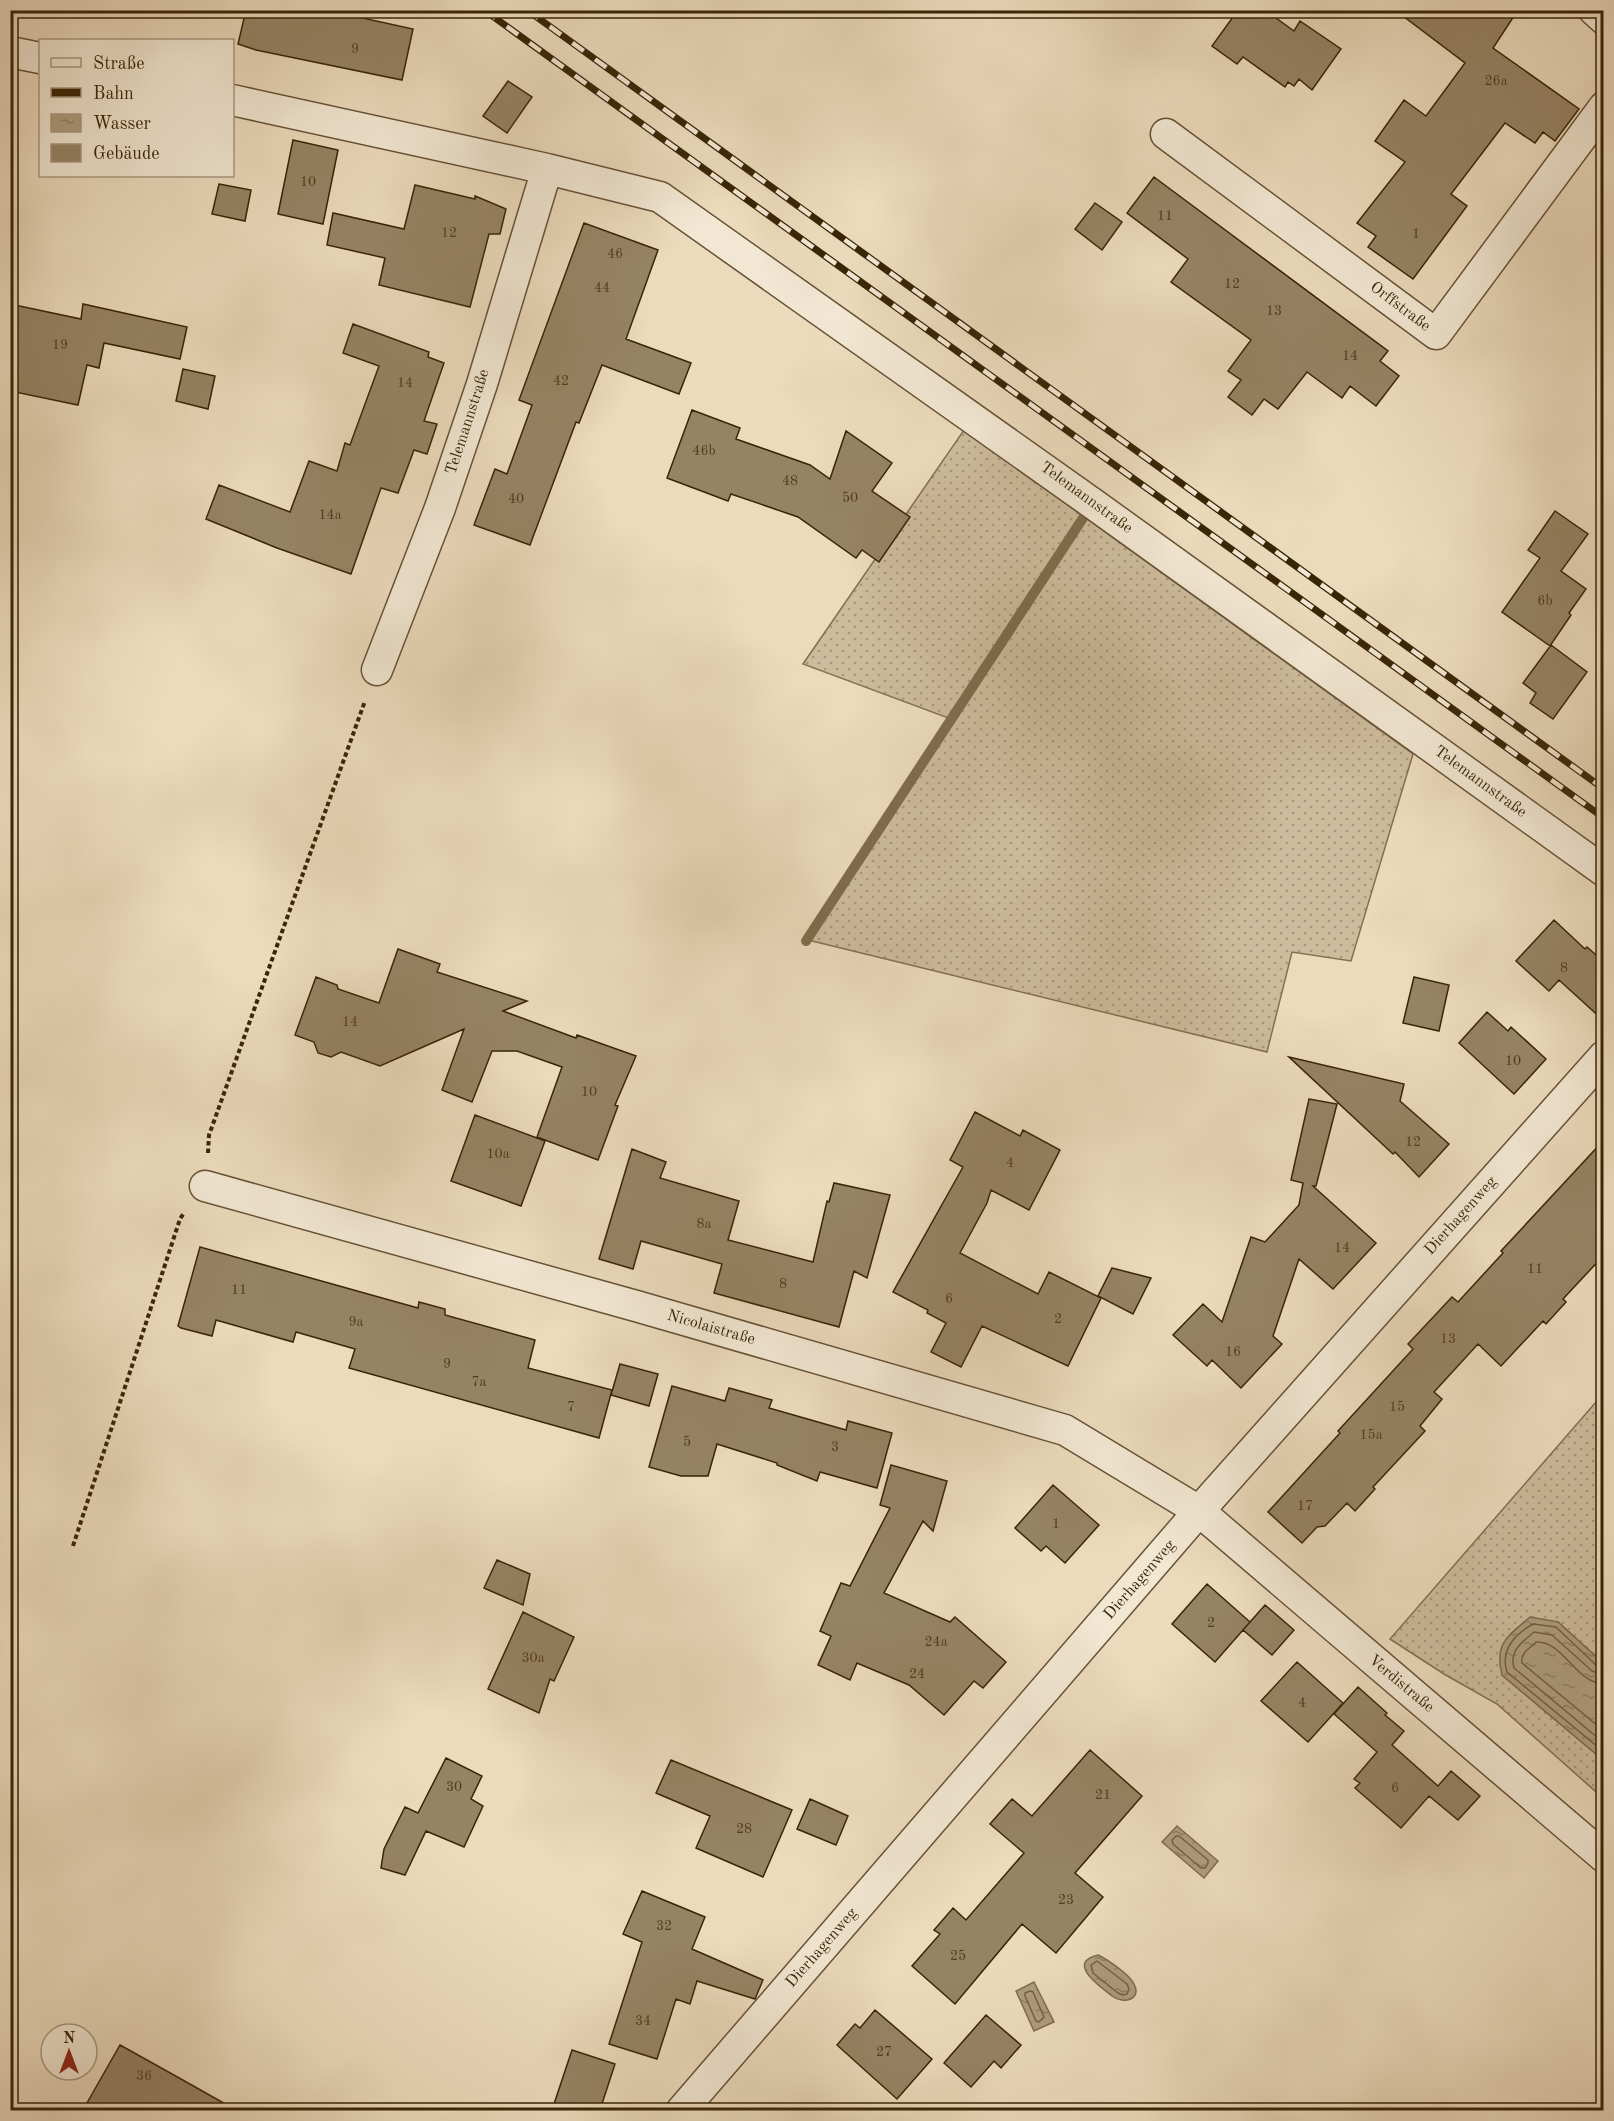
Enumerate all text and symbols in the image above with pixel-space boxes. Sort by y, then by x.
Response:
legend [39,39,234,177]
house number: 9 [351,42,359,56]
text: Straße [93,55,144,73]
house number: 26a [1484,74,1508,88]
text: Bahn [93,85,134,103]
text: Wasser [93,115,152,133]
text: Gebäude [93,145,160,163]
house number: 10 [300,175,316,189]
house number: 11 [1157,209,1173,223]
house number: 12 [441,226,457,240]
house number: 1 [1412,227,1420,241]
house number: 46 [607,247,623,261]
house number: 12 [1224,277,1240,291]
street label: Orffstraße [1367,279,1433,335]
house number: 44 [594,281,610,295]
house number: 13 [1266,304,1282,318]
house number: 19 [52,338,68,352]
house number: 14 [1342,349,1358,363]
street label: Telemannstraße [443,367,493,477]
house number: 42 [553,374,569,388]
house number: 14 [397,376,413,390]
house number: 46b [692,444,716,458]
street label: Telemannstraße [1037,459,1135,537]
house number: 48 [782,474,798,488]
house number: 50 [842,491,858,505]
house number: 40 [508,492,524,506]
house number: 14a [318,508,342,522]
house number: 6b [1537,594,1553,608]
street label: Telemannstraße [1431,743,1529,821]
house number: 8 [1560,961,1568,975]
house number: 14 [342,1015,358,1029]
house number: 10 [1505,1054,1521,1068]
house number: 10 [581,1085,597,1099]
house number: 12 [1405,1135,1421,1149]
house number: 10a [486,1147,510,1161]
house number: 4 [1006,1156,1014,1170]
street label: Dierhagenweg [1422,1173,1501,1258]
house number: 8a [696,1217,712,1231]
house number: 14 [1334,1241,1350,1255]
house number: 11 [1527,1262,1543,1276]
house number: 8 [779,1277,787,1291]
house number: 11 [231,1283,247,1297]
house number: 6 [945,1292,953,1306]
street label: Nicolaistraße [665,1308,757,1348]
house number: 2 [1054,1312,1062,1326]
house number: 9a [348,1315,364,1329]
house number: 13 [1440,1332,1456,1346]
house number: 16 [1225,1345,1241,1359]
house number: 9 [443,1357,451,1371]
house number: 7a [471,1375,487,1389]
house number: 7 [567,1400,575,1414]
house number: 15 [1389,1400,1405,1414]
house number: 15a [1359,1428,1383,1442]
house number: 5 [683,1435,691,1449]
house number: 3 [831,1440,839,1454]
house number: 17 [1297,1499,1313,1513]
house number: 1 [1052,1517,1060,1531]
street label: Dierhagenweg [1101,1537,1179,1623]
house number: 2 [1207,1616,1215,1630]
house number: 24a [924,1635,948,1649]
house number: 30a [521,1651,545,1665]
street label: Verdistraße [1365,1652,1437,1716]
house number: 24 [909,1667,925,1681]
house number: 4 [1298,1696,1306,1710]
house number: 30 [446,1780,462,1794]
house number: 6 [1391,1781,1399,1795]
house number: 21 [1095,1788,1111,1802]
house number: 28 [736,1822,752,1836]
house number: 23 [1058,1893,1074,1907]
street label: Dierhagenweg [783,1905,861,1991]
house number: 32 [656,1919,672,1933]
house number: 25 [950,1949,966,1963]
house number: 34 [635,2014,651,2028]
north arrow [39,2022,99,2082]
text: N [63,2031,76,2047]
house number: 27 [876,2045,892,2059]
house number: 36 [136,2069,152,2083]

